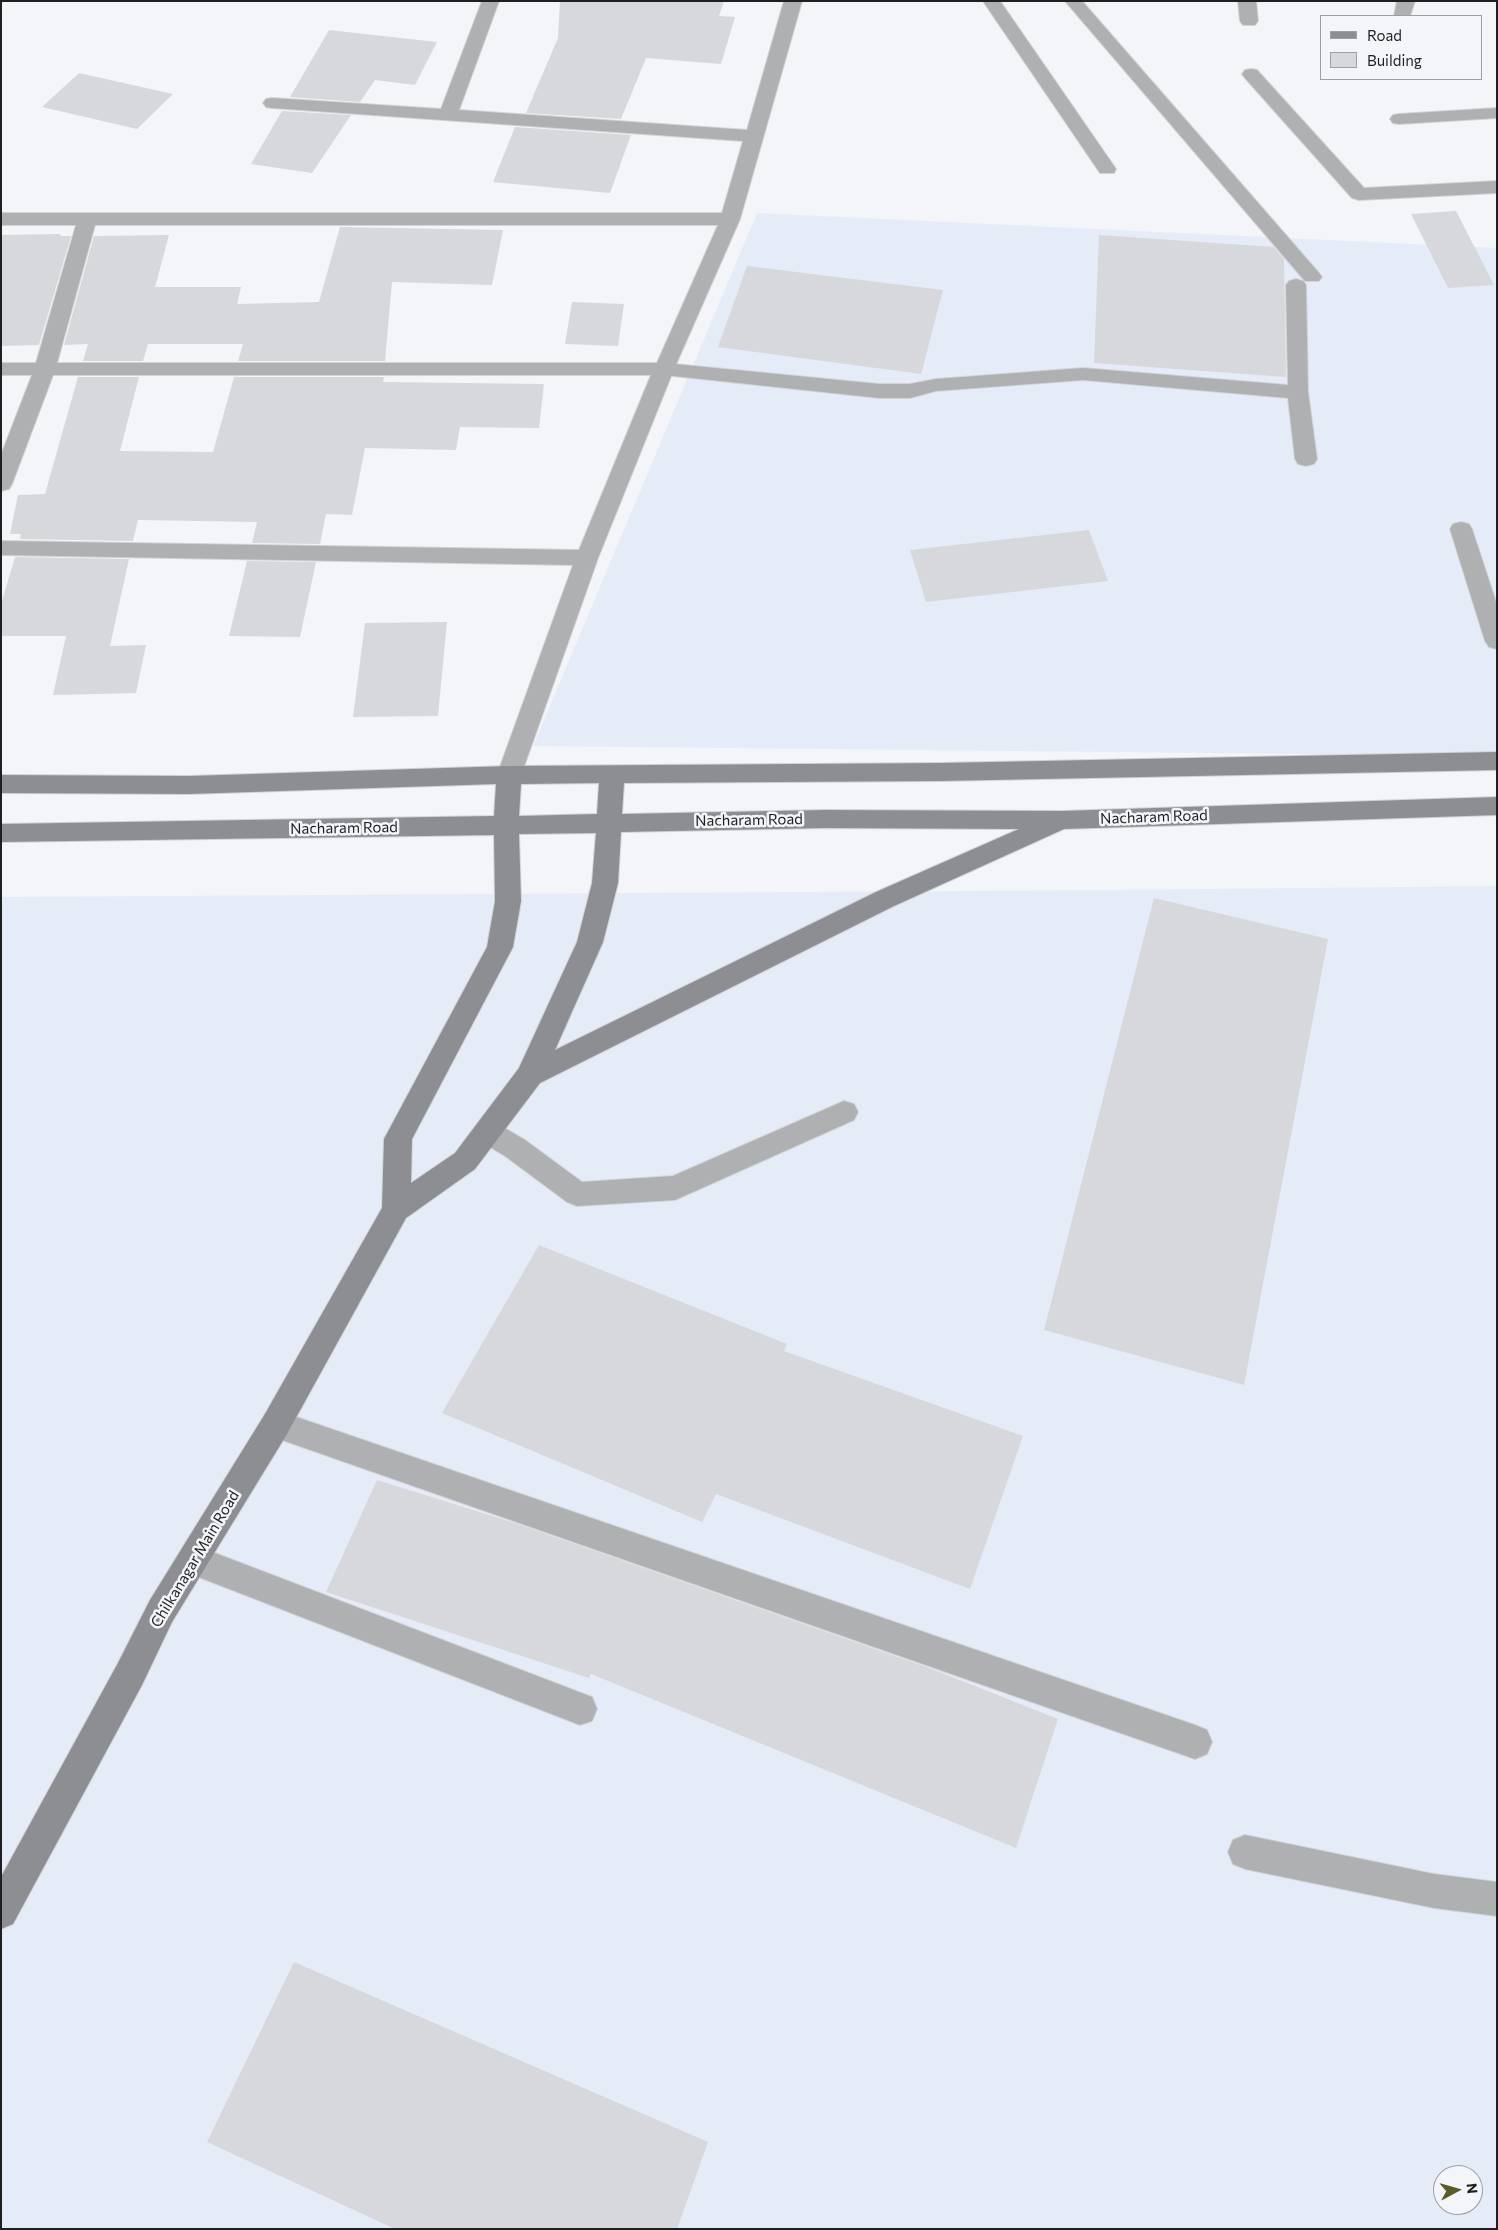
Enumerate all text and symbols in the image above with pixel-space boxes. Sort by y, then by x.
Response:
legend [1320,15,1483,80]
text: Road [1367,26,1402,44]
text: Building [1367,51,1422,69]
street label: Nacharam Road [1100,806,1208,828]
street label: Nacharam Road [695,810,803,830]
street label: Nacharam Road [290,818,398,838]
street label: Chilkanagar Main Road [147,1487,243,1631]
north arrow [1433,2165,1483,2215]
text: N [1463,2182,1481,2195]

